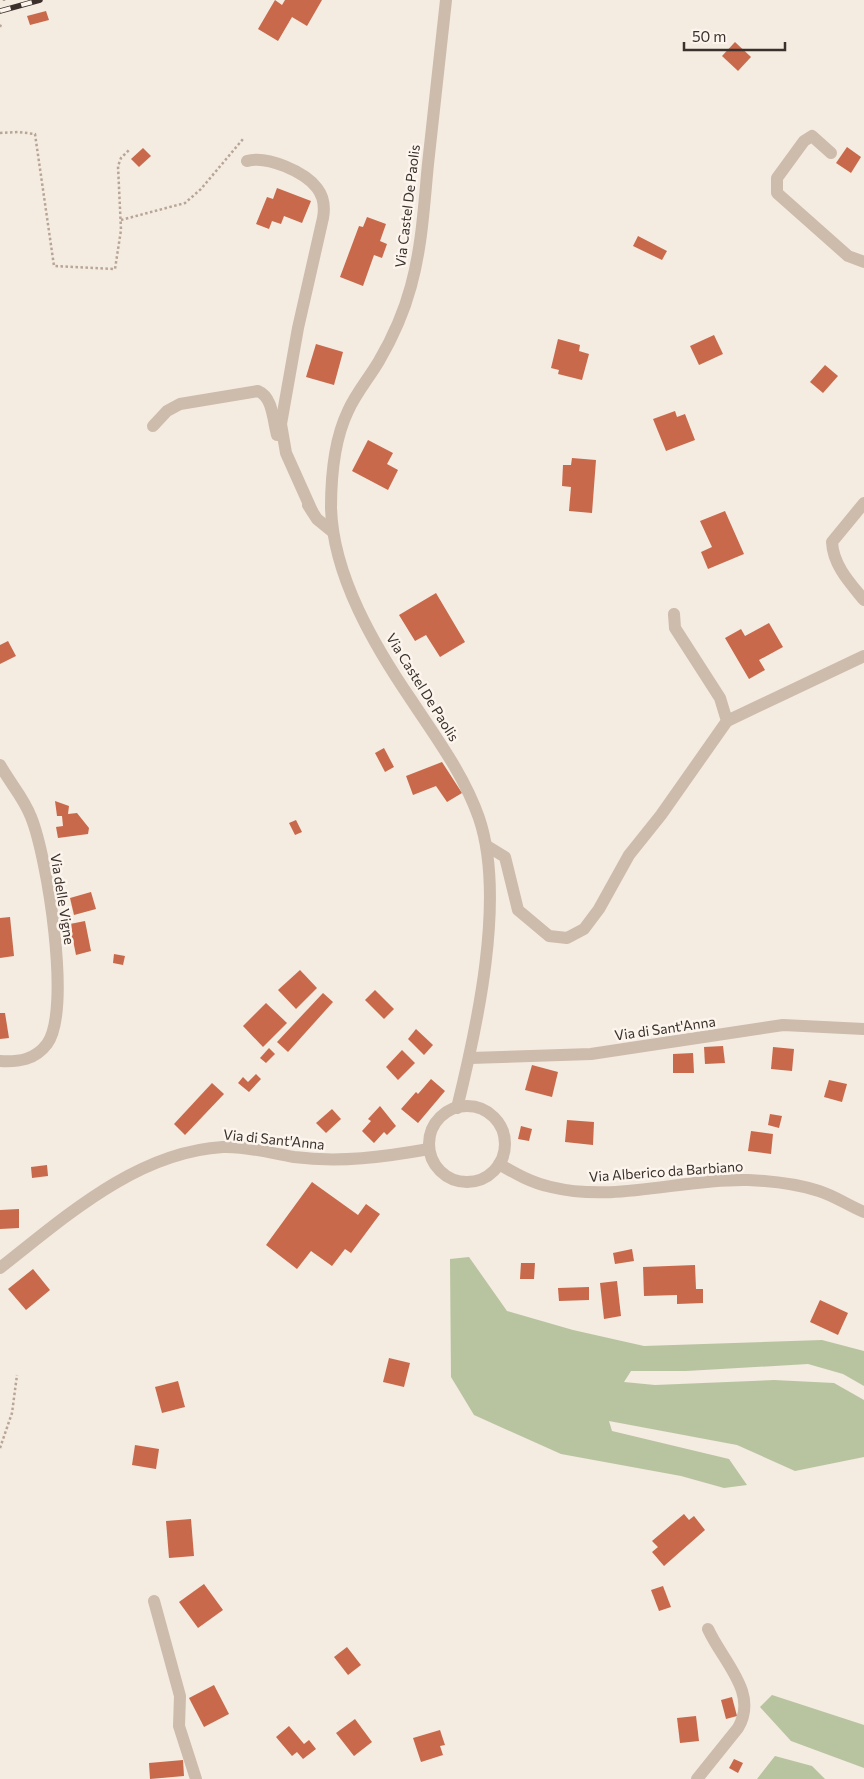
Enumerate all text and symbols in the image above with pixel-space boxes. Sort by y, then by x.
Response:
scale bar [684,20,785,52]
text: 50 m [692,27,726,45]
street label: Via Castel De Paolis [391,143,423,269]
street label: Via Castel De Paolis [383,630,463,744]
street label: Via delle Vigne [47,852,79,946]
street label: Via di Sant'Anna [613,1012,717,1044]
street label: Via di Sant'Anna [222,1125,326,1153]
street label: Via Alberico da Barbiano [588,1157,744,1185]

